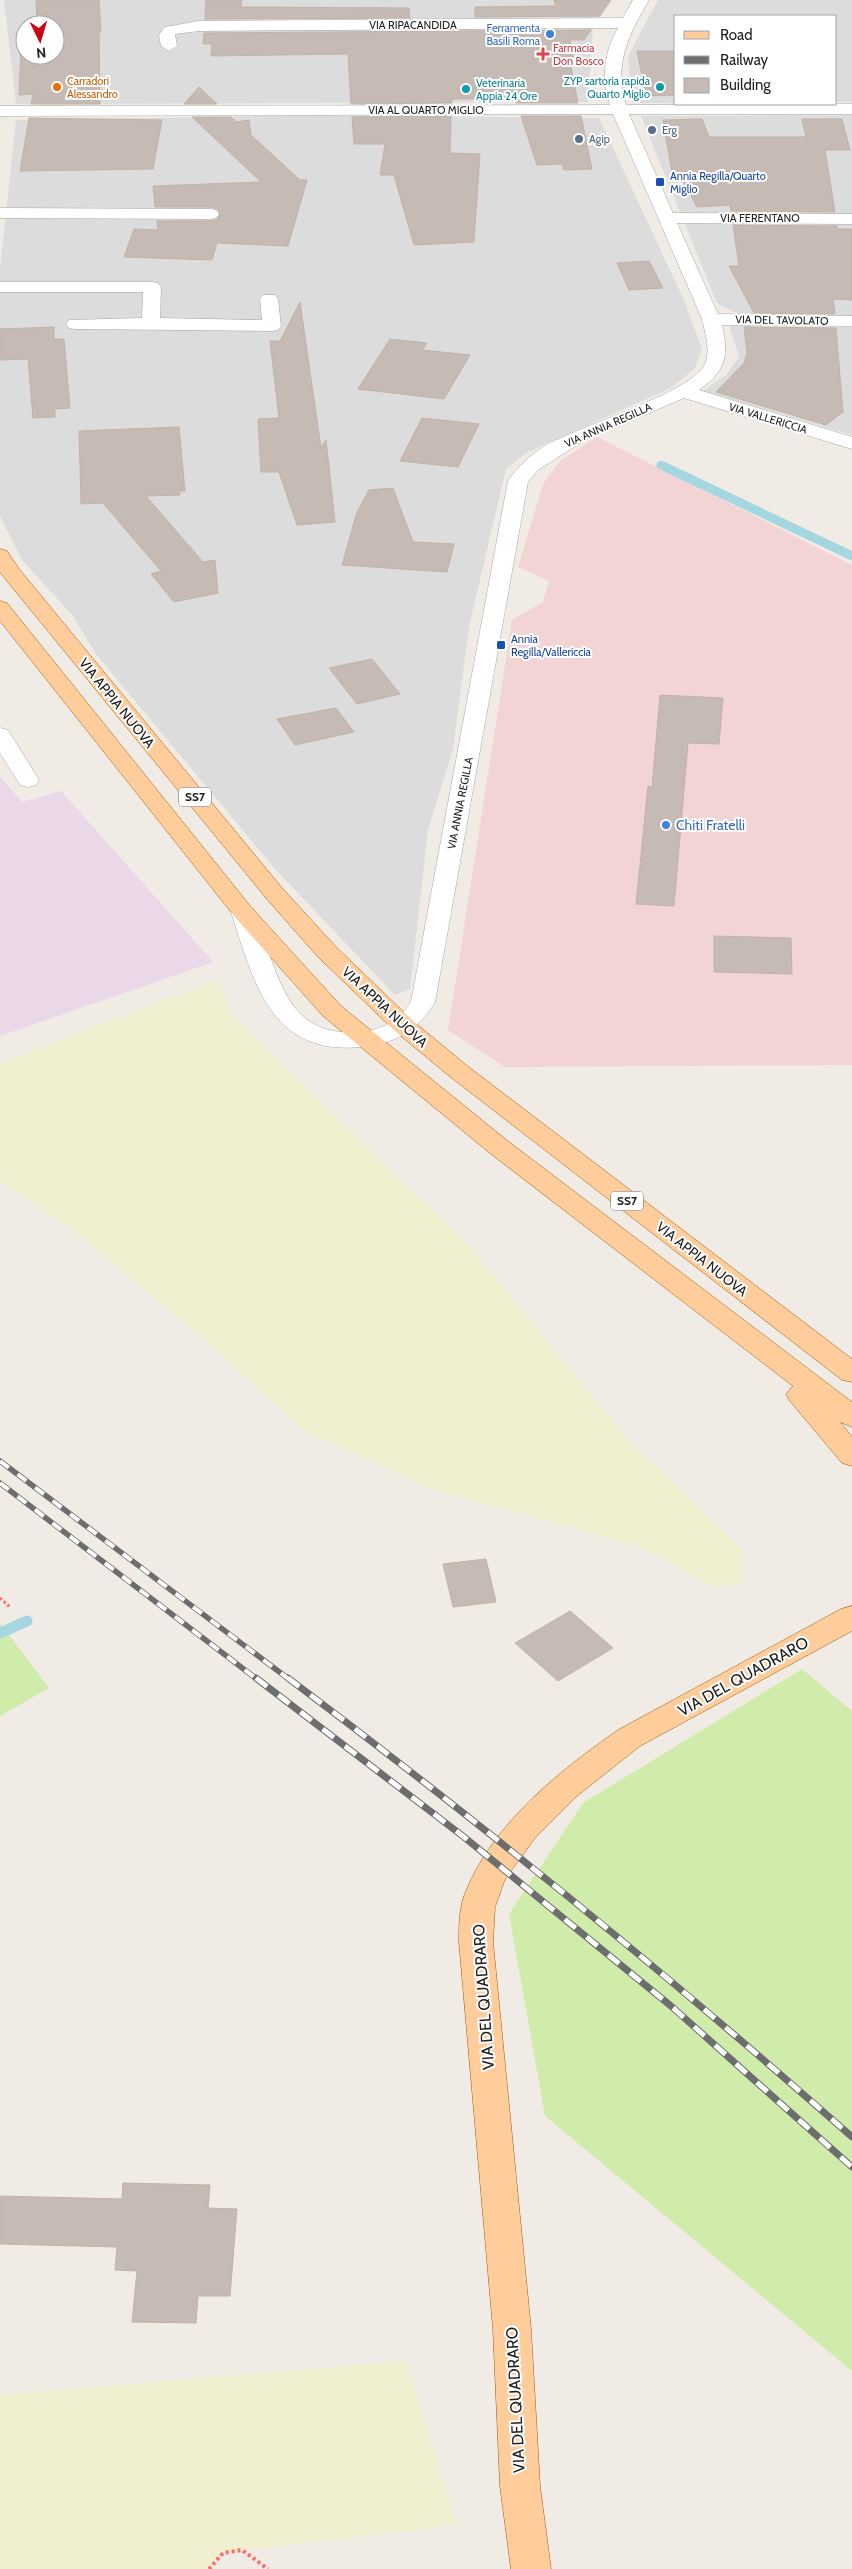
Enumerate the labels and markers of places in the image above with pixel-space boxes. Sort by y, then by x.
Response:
place label: Ferramenta Basili Roma [486,21,541,48]
marker: Ferramenta Basili Roma [544,28,556,40]
place label: Farmacia Don Bosco [553,41,604,68]
marker: Farmacia Don Bosco [537,48,549,60]
place label: Carradori Alessandro [67,74,118,101]
place label: ZYP sartoria rapida Quarto Miglio [564,74,651,101]
place label: Veterinaria Appia 24 Ore [476,76,537,103]
marker: Carradori Alessandro [51,81,63,93]
marker: ZYP sartoria rapida Quarto Miglio [654,81,666,93]
marker: Veterinaria Appia 24 Ore [460,83,472,95]
place label: Erg [662,123,677,137]
marker: Erg [646,124,658,136]
place label: Agip [589,132,610,146]
marker: Agip [573,133,585,145]
place label: Annia Regilla/Quarto Miglio [670,169,766,196]
marker: Annia Regilla/Quarto Miglio [654,176,666,188]
place label: Annia Regilla/Vallericcia [511,632,591,659]
marker: Annia Regilla/Vallericcia [495,639,507,651]
place label: Chiti Fratelli [676,816,745,834]
marker: Chiti Fratelli [660,819,672,831]

